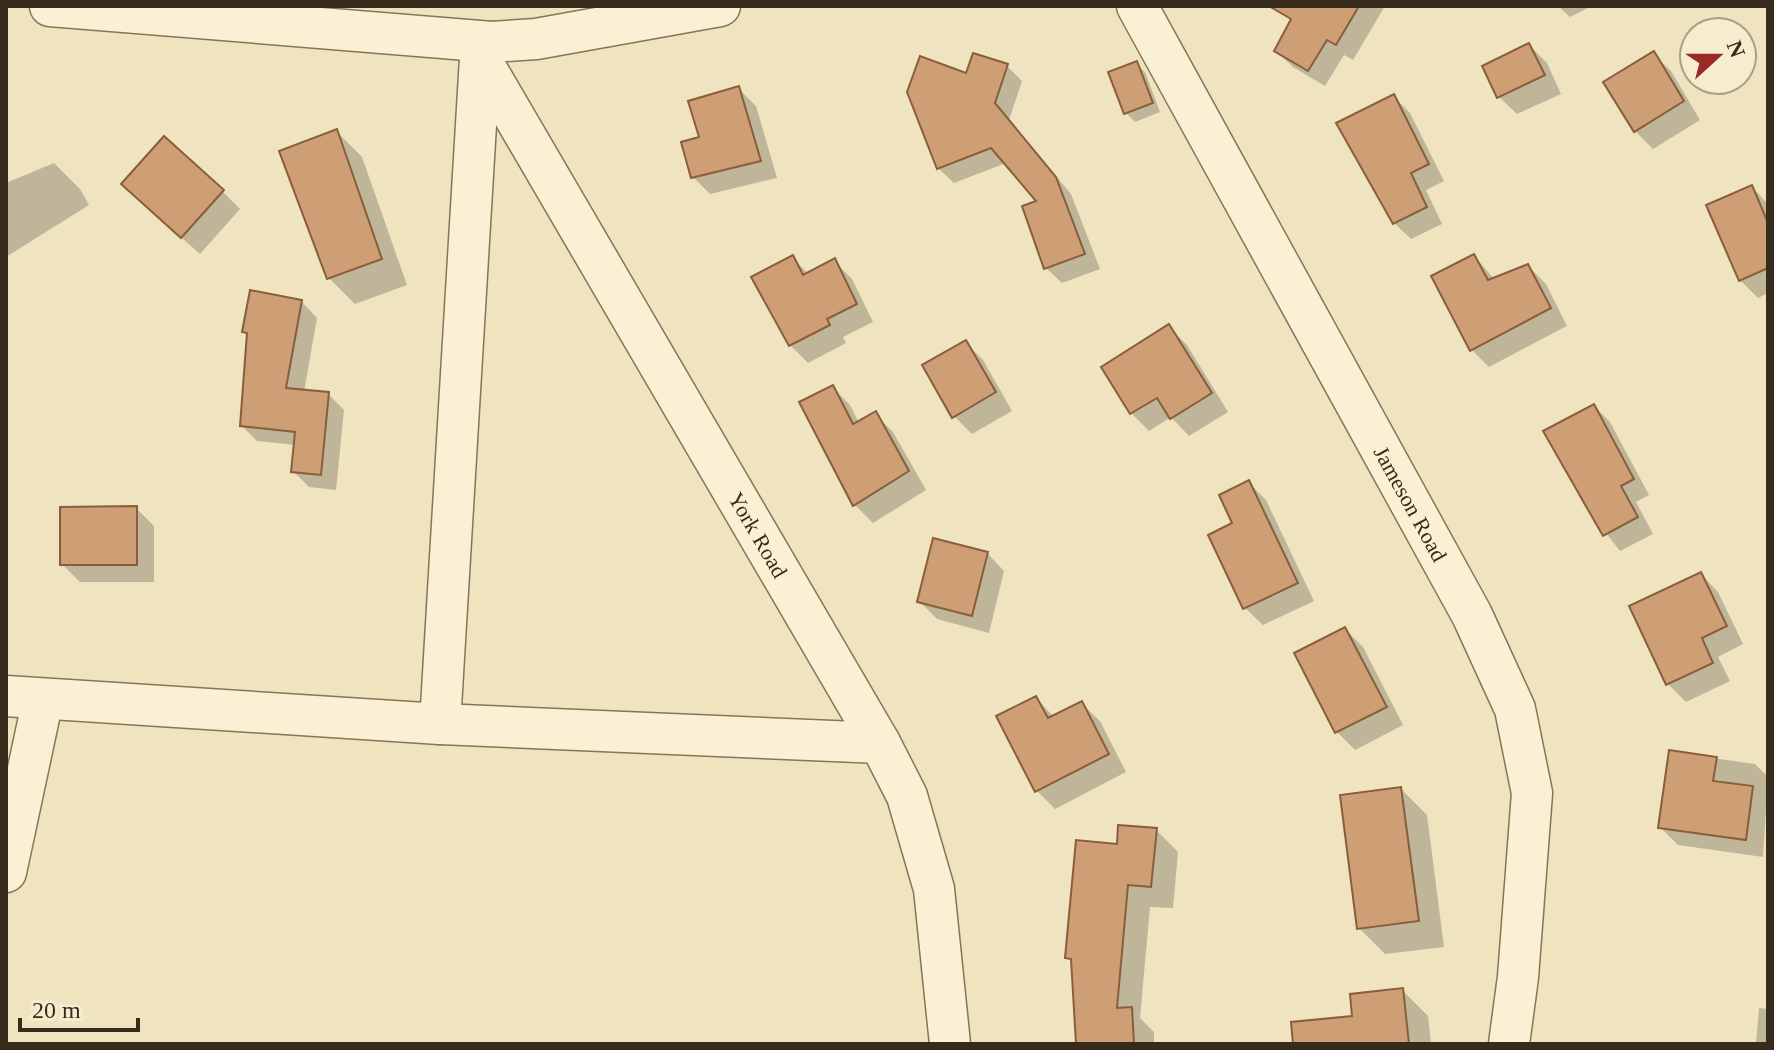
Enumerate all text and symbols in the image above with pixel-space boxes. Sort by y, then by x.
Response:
north arrow [1678,16,1758,96]
text: N [1722,37,1751,61]
street label: Jameson Road [1369,442,1452,566]
street label: York Road [724,487,793,582]
scale bar [20,982,138,1032]
text: 20 m [32,997,81,1023]

